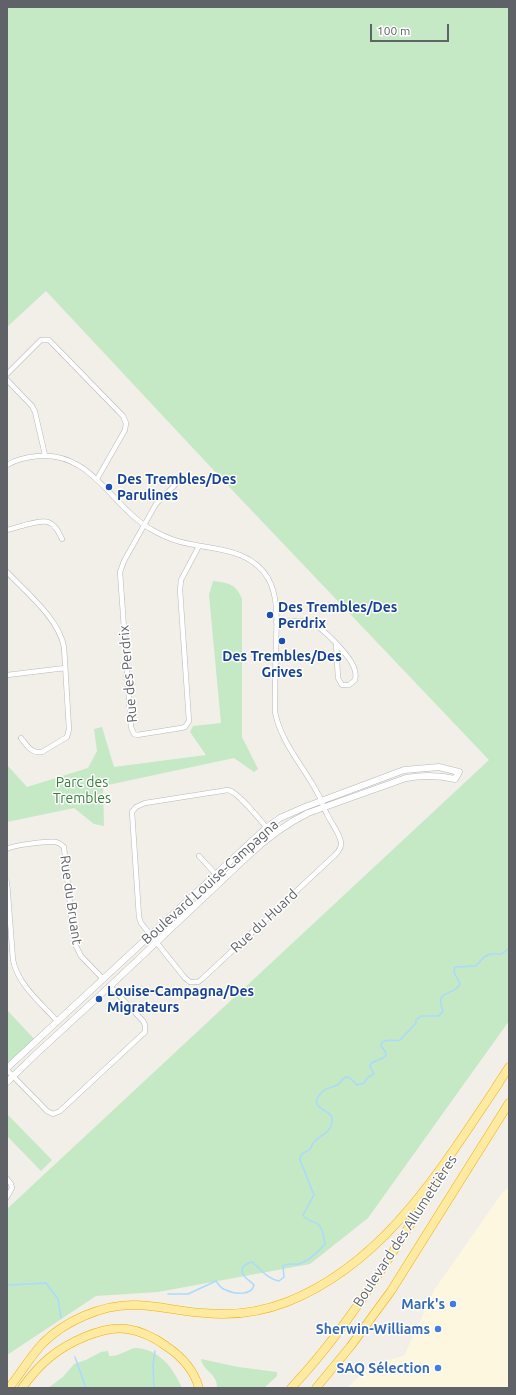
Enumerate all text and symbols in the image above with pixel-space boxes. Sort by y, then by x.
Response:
scale bar [372,16,451,42]
text: 100 m [377,24,410,37]
place label: Des Trembles/Des Parulines [117,471,236,504]
marker: Des Trembles/Des Parulines [104,482,114,492]
place label: Des Trembles/Des Perdrix [278,599,397,632]
marker: Des Trembles/Des Perdrix [265,610,275,620]
street label: Rue des Perdrix [115,624,141,724]
marker: Des Trembles/Des Grives [277,636,287,646]
place label: Des Trembles/Des Grives [222,648,342,680]
park label: Parc des Trembles [53,774,111,806]
street label: Boulevard Louise-Campagna [138,816,282,948]
street label: Rue du Bruant [56,854,86,946]
street label: Rue du Huard [227,886,301,956]
place label: Louise-Campagna/Des Migrateurs [107,983,254,1016]
marker: Louise-Campagna/Des Migrateurs [94,994,104,1004]
street label: Boulevard des Allumettières [350,1152,460,1310]
place label: Mark's [401,1296,445,1312]
marker: Mark's [448,1299,458,1309]
place label: Sherwin-Williams [316,1321,430,1337]
marker: Sherwin-Williams [433,1324,443,1334]
place label: SAQ Sélection [336,1360,430,1376]
marker: SAQ Sélection [433,1363,443,1373]

